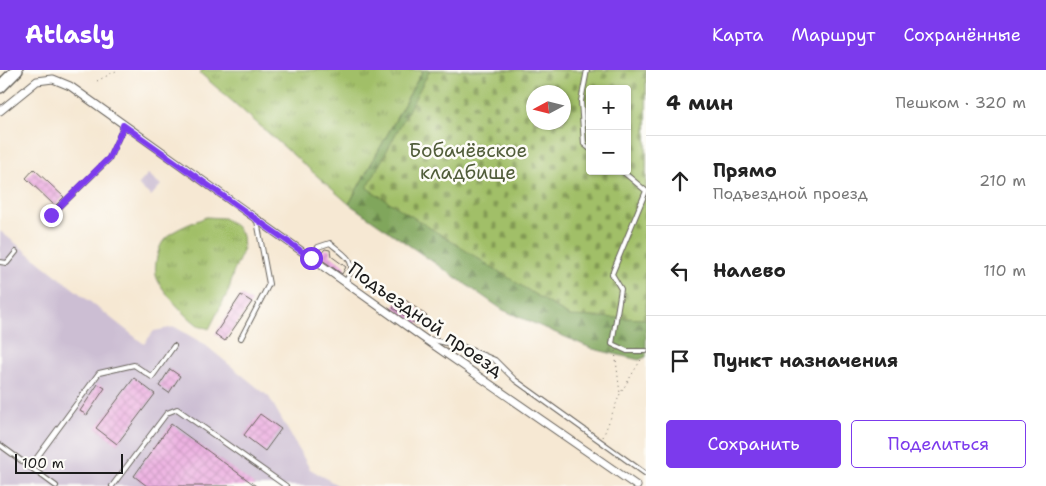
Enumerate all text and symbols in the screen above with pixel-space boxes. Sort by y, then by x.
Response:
text: Atlasly [25,19,115,51]
text: Карта [712,23,763,47]
text: Маршрут [791,23,875,47]
text: Сохранённые [903,23,1021,47]
north arrow [526,85,571,130]
map controls [586,85,631,175]
button: + [586,85,631,130]
text: 4 мин [666,89,733,117]
text: Пешком · 320 m [895,92,1026,113]
button: − [586,130,631,175]
park label: Бобачёвское кладбище [409,138,527,185]
text: Прямо [713,158,777,183]
icon: ahead [666,167,694,195]
text: 210 m [979,170,1026,191]
text: Подъездной проезд [713,183,868,204]
route end [40,204,63,227]
route start [300,247,323,270]
street label: Подъездной проезд [343,256,508,382]
icon: left [666,257,694,285]
text: Налево [713,258,786,283]
text: 110 m [983,260,1026,281]
icon: arrive [666,347,694,375]
text: Пункт назначения [713,348,898,373]
button: Сохранить [666,420,841,468]
button: Поделиться [851,420,1026,468]
scale bar [15,451,122,474]
text: 100 m [22,454,64,472]

